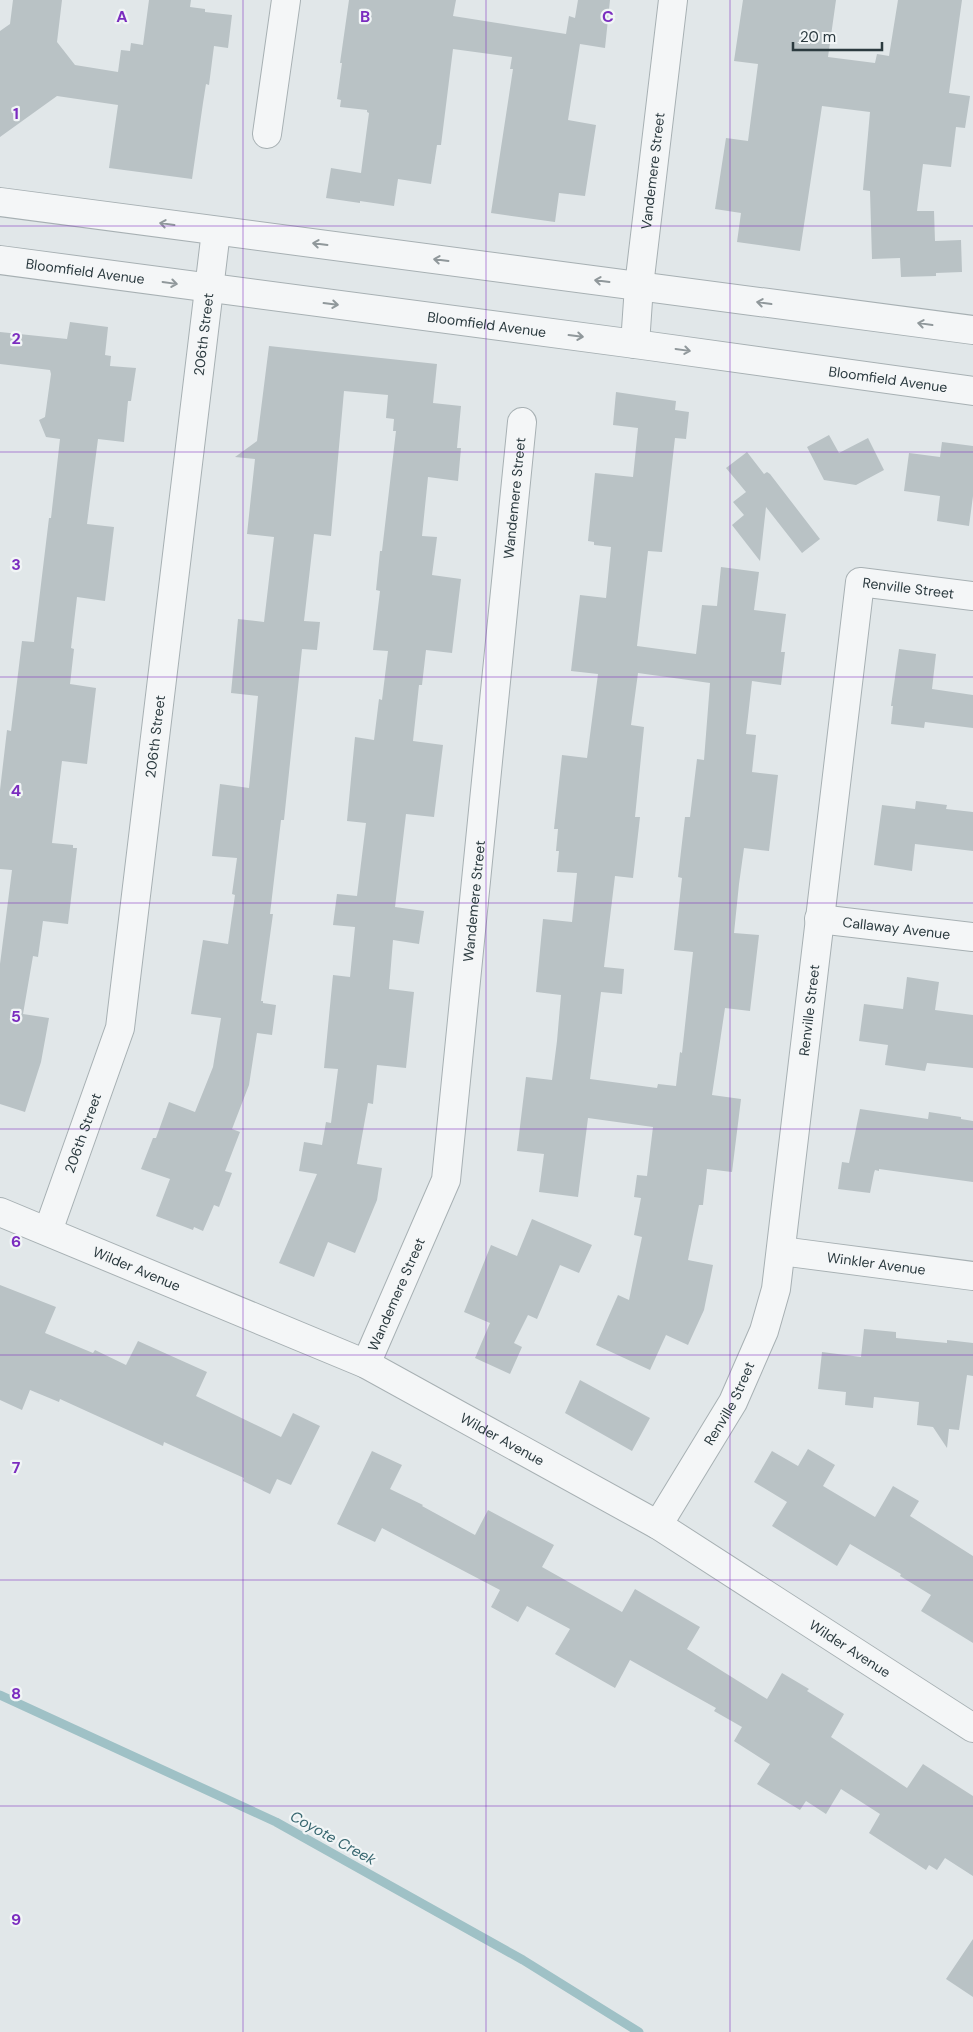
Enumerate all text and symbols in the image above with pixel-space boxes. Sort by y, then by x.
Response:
text: A [116,6,128,27]
text: B [360,6,370,27]
text: C [602,6,614,27]
scale bar [793,20,882,52]
text: 20 m [800,27,836,47]
text: 1 [13,103,19,124]
street label: Vandemere Street [637,111,669,230]
one-way arrow [160,219,176,229]
one-way arrow [312,239,328,249]
street label: Bloomfield Avenue [25,255,146,288]
one-way arrow [434,255,450,265]
one-way arrow [595,276,611,286]
one-way arrow [161,278,177,288]
street label: 206th Street [190,292,217,377]
one-way arrow [756,298,772,308]
one-way arrow [322,300,338,310]
street label: Bloomfield Avenue [426,308,547,341]
one-way arrow [917,319,933,329]
text: 2 [11,328,21,349]
one-way arrow [567,331,583,341]
one-way arrow [675,345,691,355]
street label: Bloomfield Avenue [827,362,949,396]
street label: Wandemere Street [499,436,529,560]
text: 3 [11,554,21,575]
street label: Renville Street [862,573,955,603]
street label: 206th Street [141,694,169,779]
text: 4 [11,780,21,801]
street label: Wandemere Street [459,839,489,963]
street label: Callaway Avenue [842,913,951,943]
street label: Renville Street [795,963,824,1057]
text: 5 [11,1006,21,1027]
street label: 206th Street [60,1091,105,1175]
text: 6 [11,1231,21,1252]
street label: Wandemere Street [364,1235,429,1354]
street label: Wilder Avenue [90,1243,183,1295]
street label: Winkler Avenue [826,1248,927,1279]
street label: Renville Street [700,1359,758,1449]
street label: Wilder Avenue [457,1409,548,1470]
text: 7 [12,1457,21,1478]
street label: Wilder Avenue [806,1616,894,1682]
text: 8 [11,1683,21,1704]
water label: Coyote Creek [286,1806,380,1870]
text: 9 [11,1909,21,1930]

